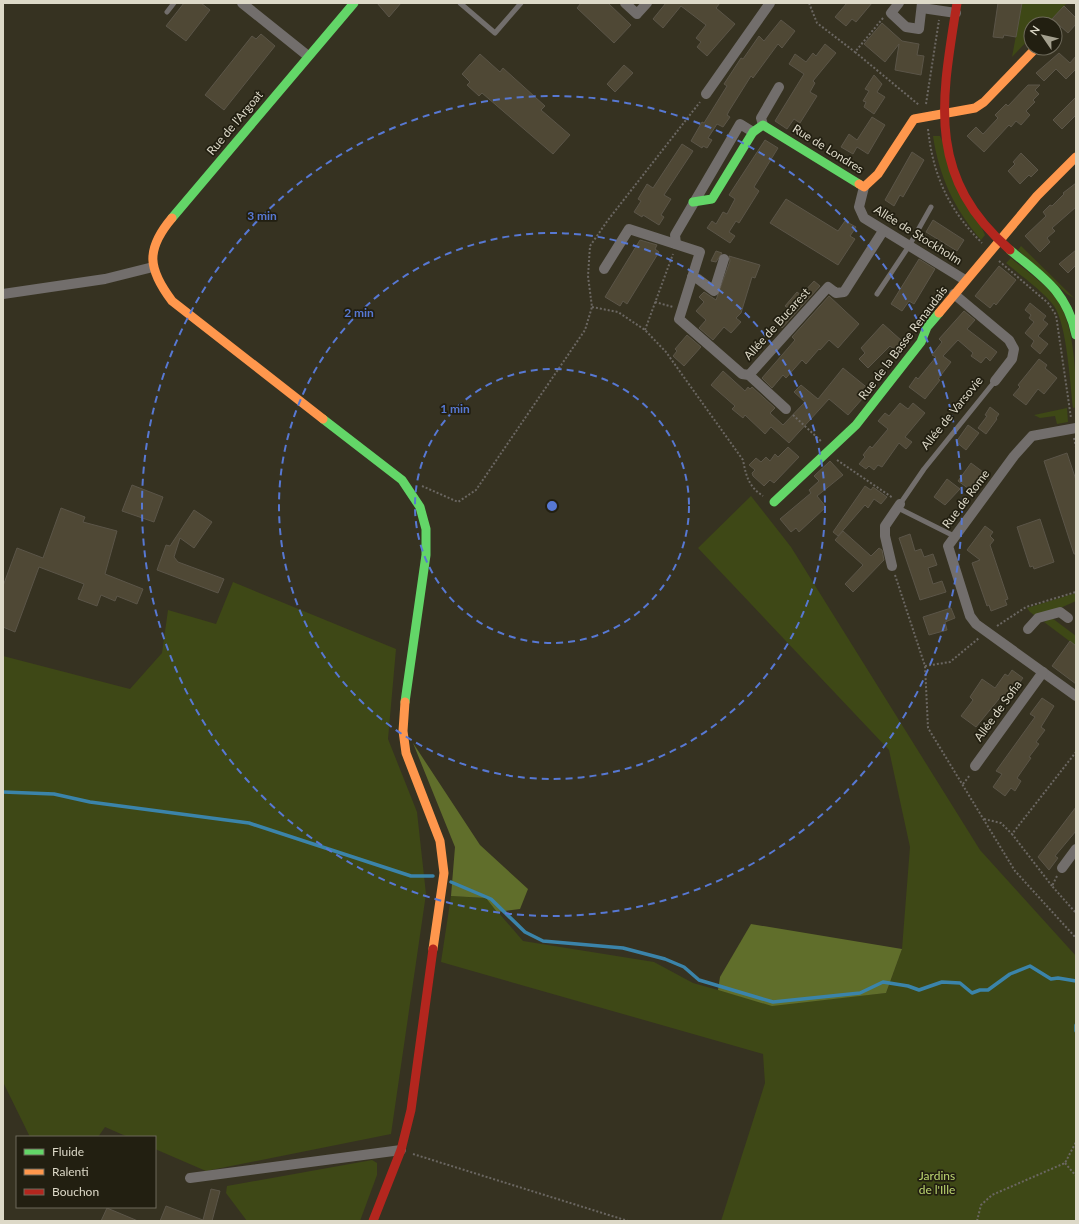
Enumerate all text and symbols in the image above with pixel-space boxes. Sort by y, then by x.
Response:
north arrow [1023,16,1063,56]
text: N [1027,23,1042,37]
street label: Rue de l'Argoat [203,87,266,158]
street label: Rue de Londres [790,121,867,176]
street label: Allée de Stockholm [871,201,965,268]
text: 3 min [247,208,277,223]
street label: Rue de la Basse Renaudais [855,283,950,402]
street label: Allée de Bucarest [740,284,813,363]
text: 2 min [344,305,374,320]
street label: Allée de Varsovie [917,373,986,452]
text: 1 min [440,401,470,416]
street label: Rue de Rome [939,466,993,531]
centre of rings [545,499,559,513]
street label: Allée de Sofia [970,677,1025,744]
legend [16,1136,156,1208]
text: Fluide [52,1144,84,1159]
text: Ralenti [52,1164,89,1179]
park label: Jardins de l'Ille [919,1168,955,1197]
text: Bouchon [52,1184,99,1199]

